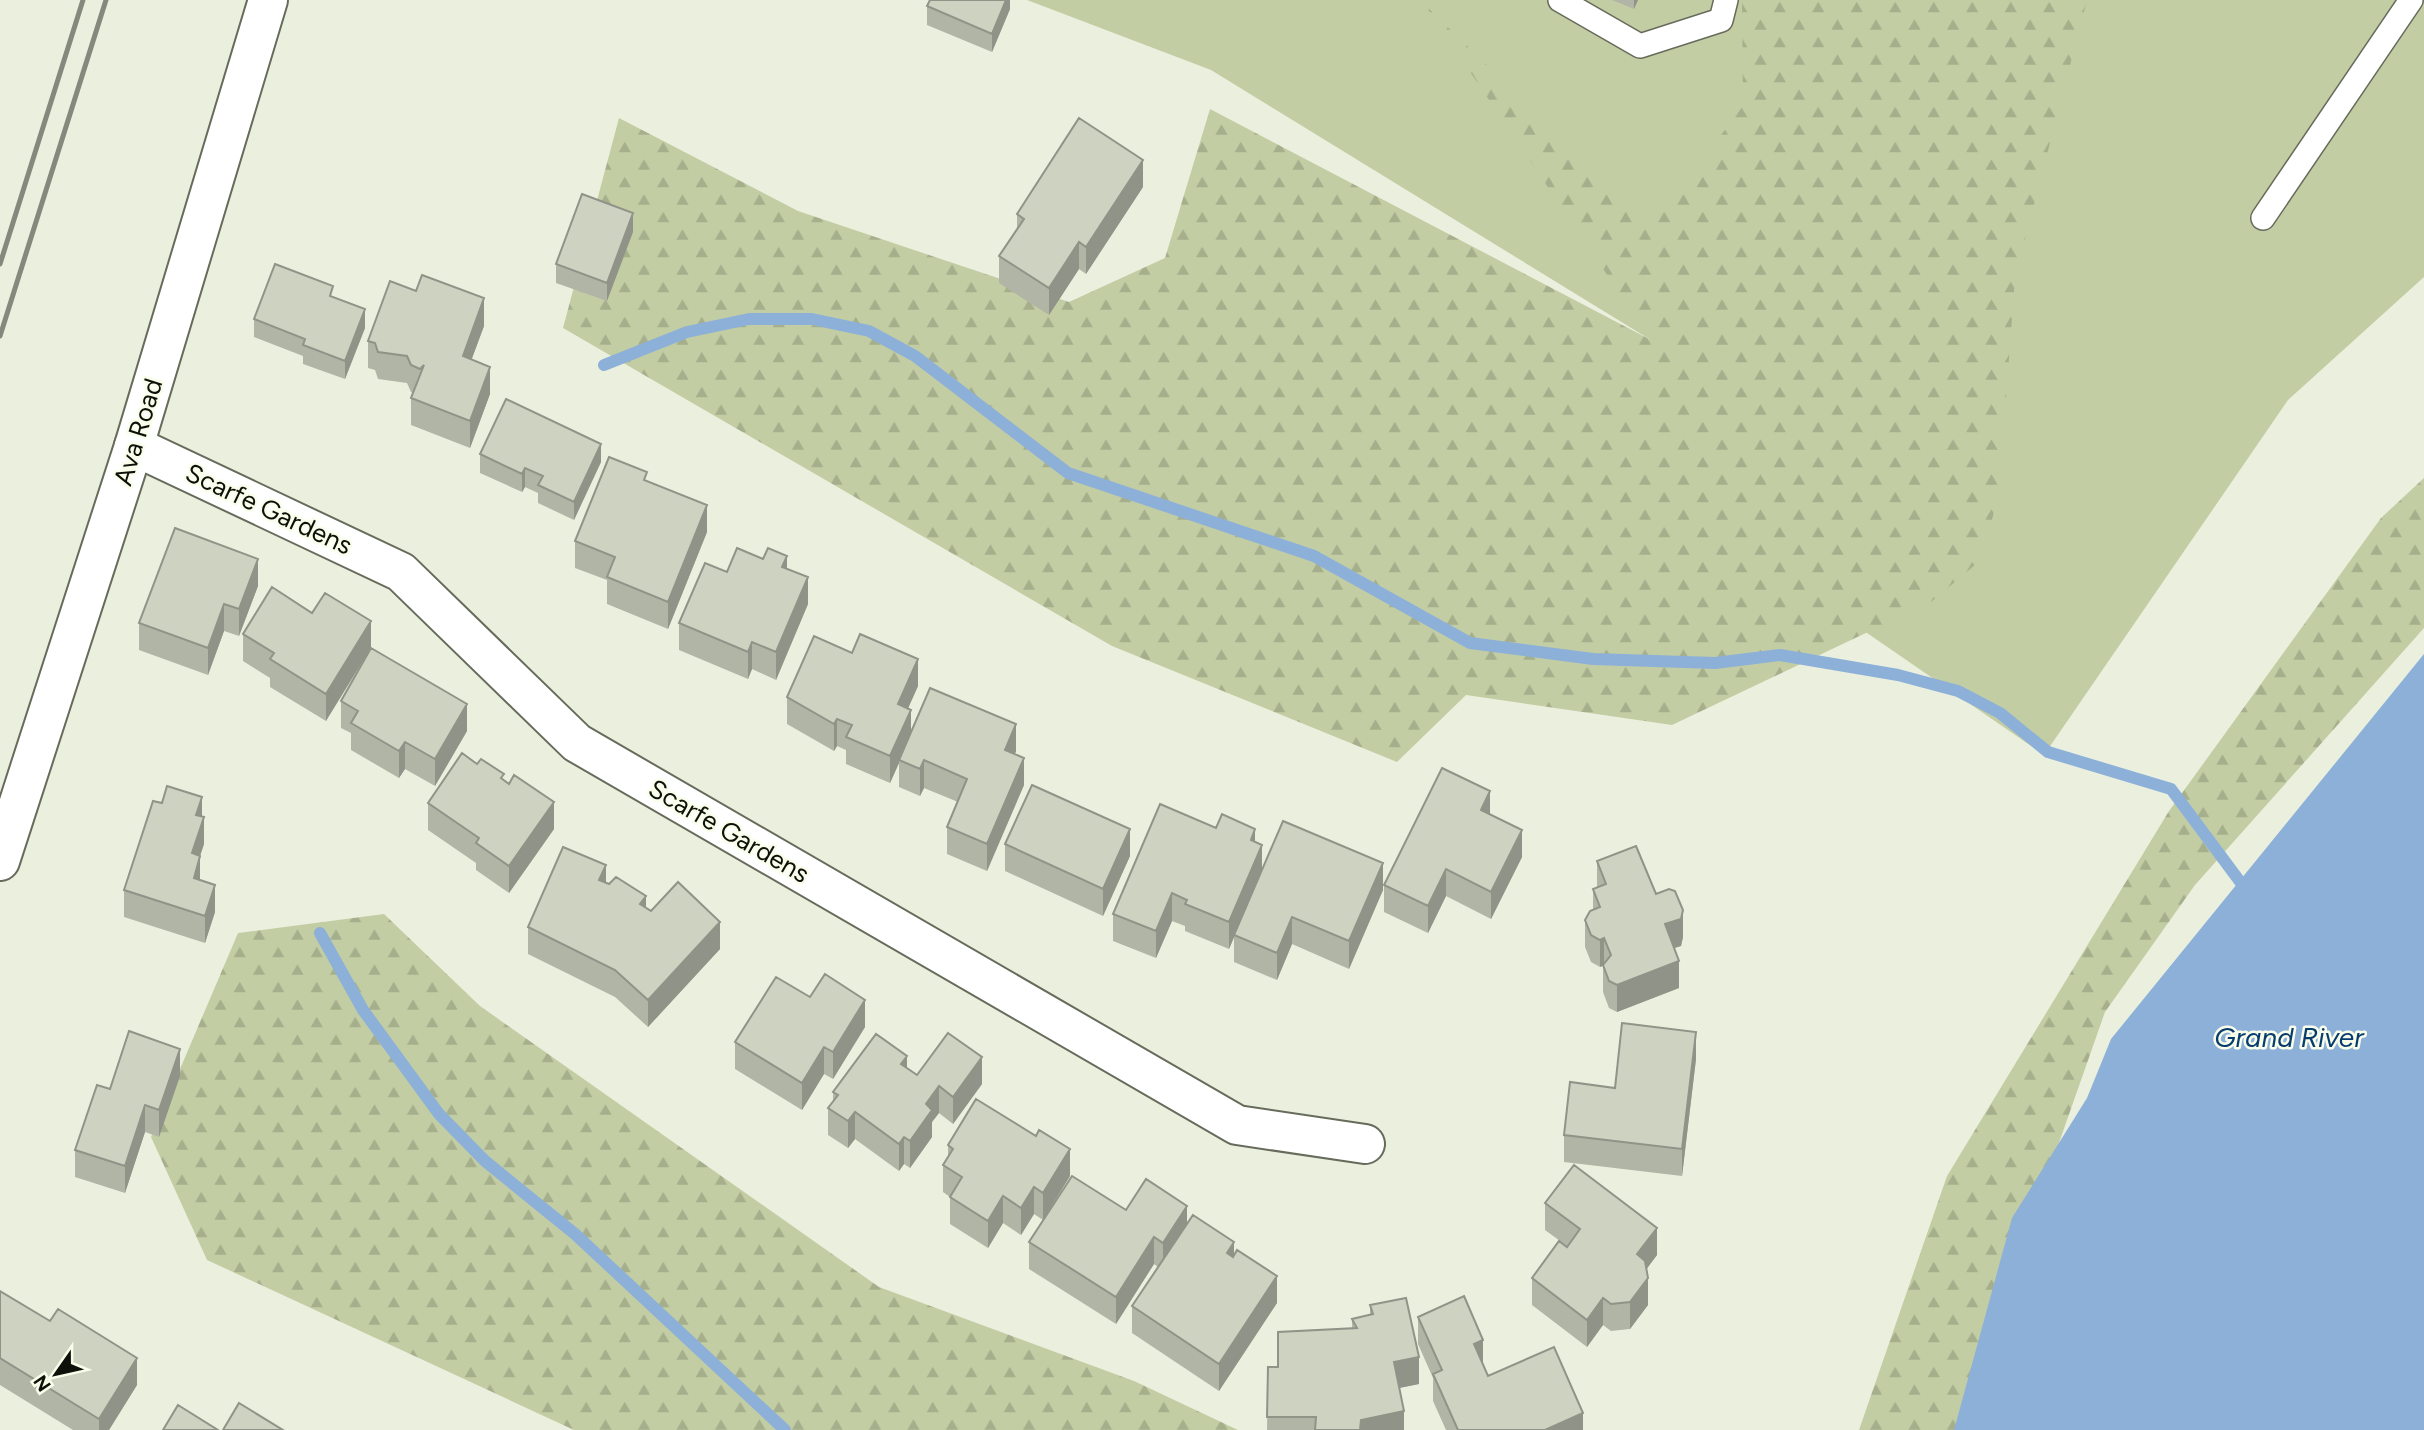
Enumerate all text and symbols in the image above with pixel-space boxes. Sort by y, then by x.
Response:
street label: Ava Road [107,375,169,489]
street label: Scarfe Gardens [181,456,357,562]
street label: Scarfe Gardens [643,772,815,890]
water label: Grand River [2214,1020,2365,1054]
north arrow [21,1339,91,1409]
text: N [29,1371,56,1396]

